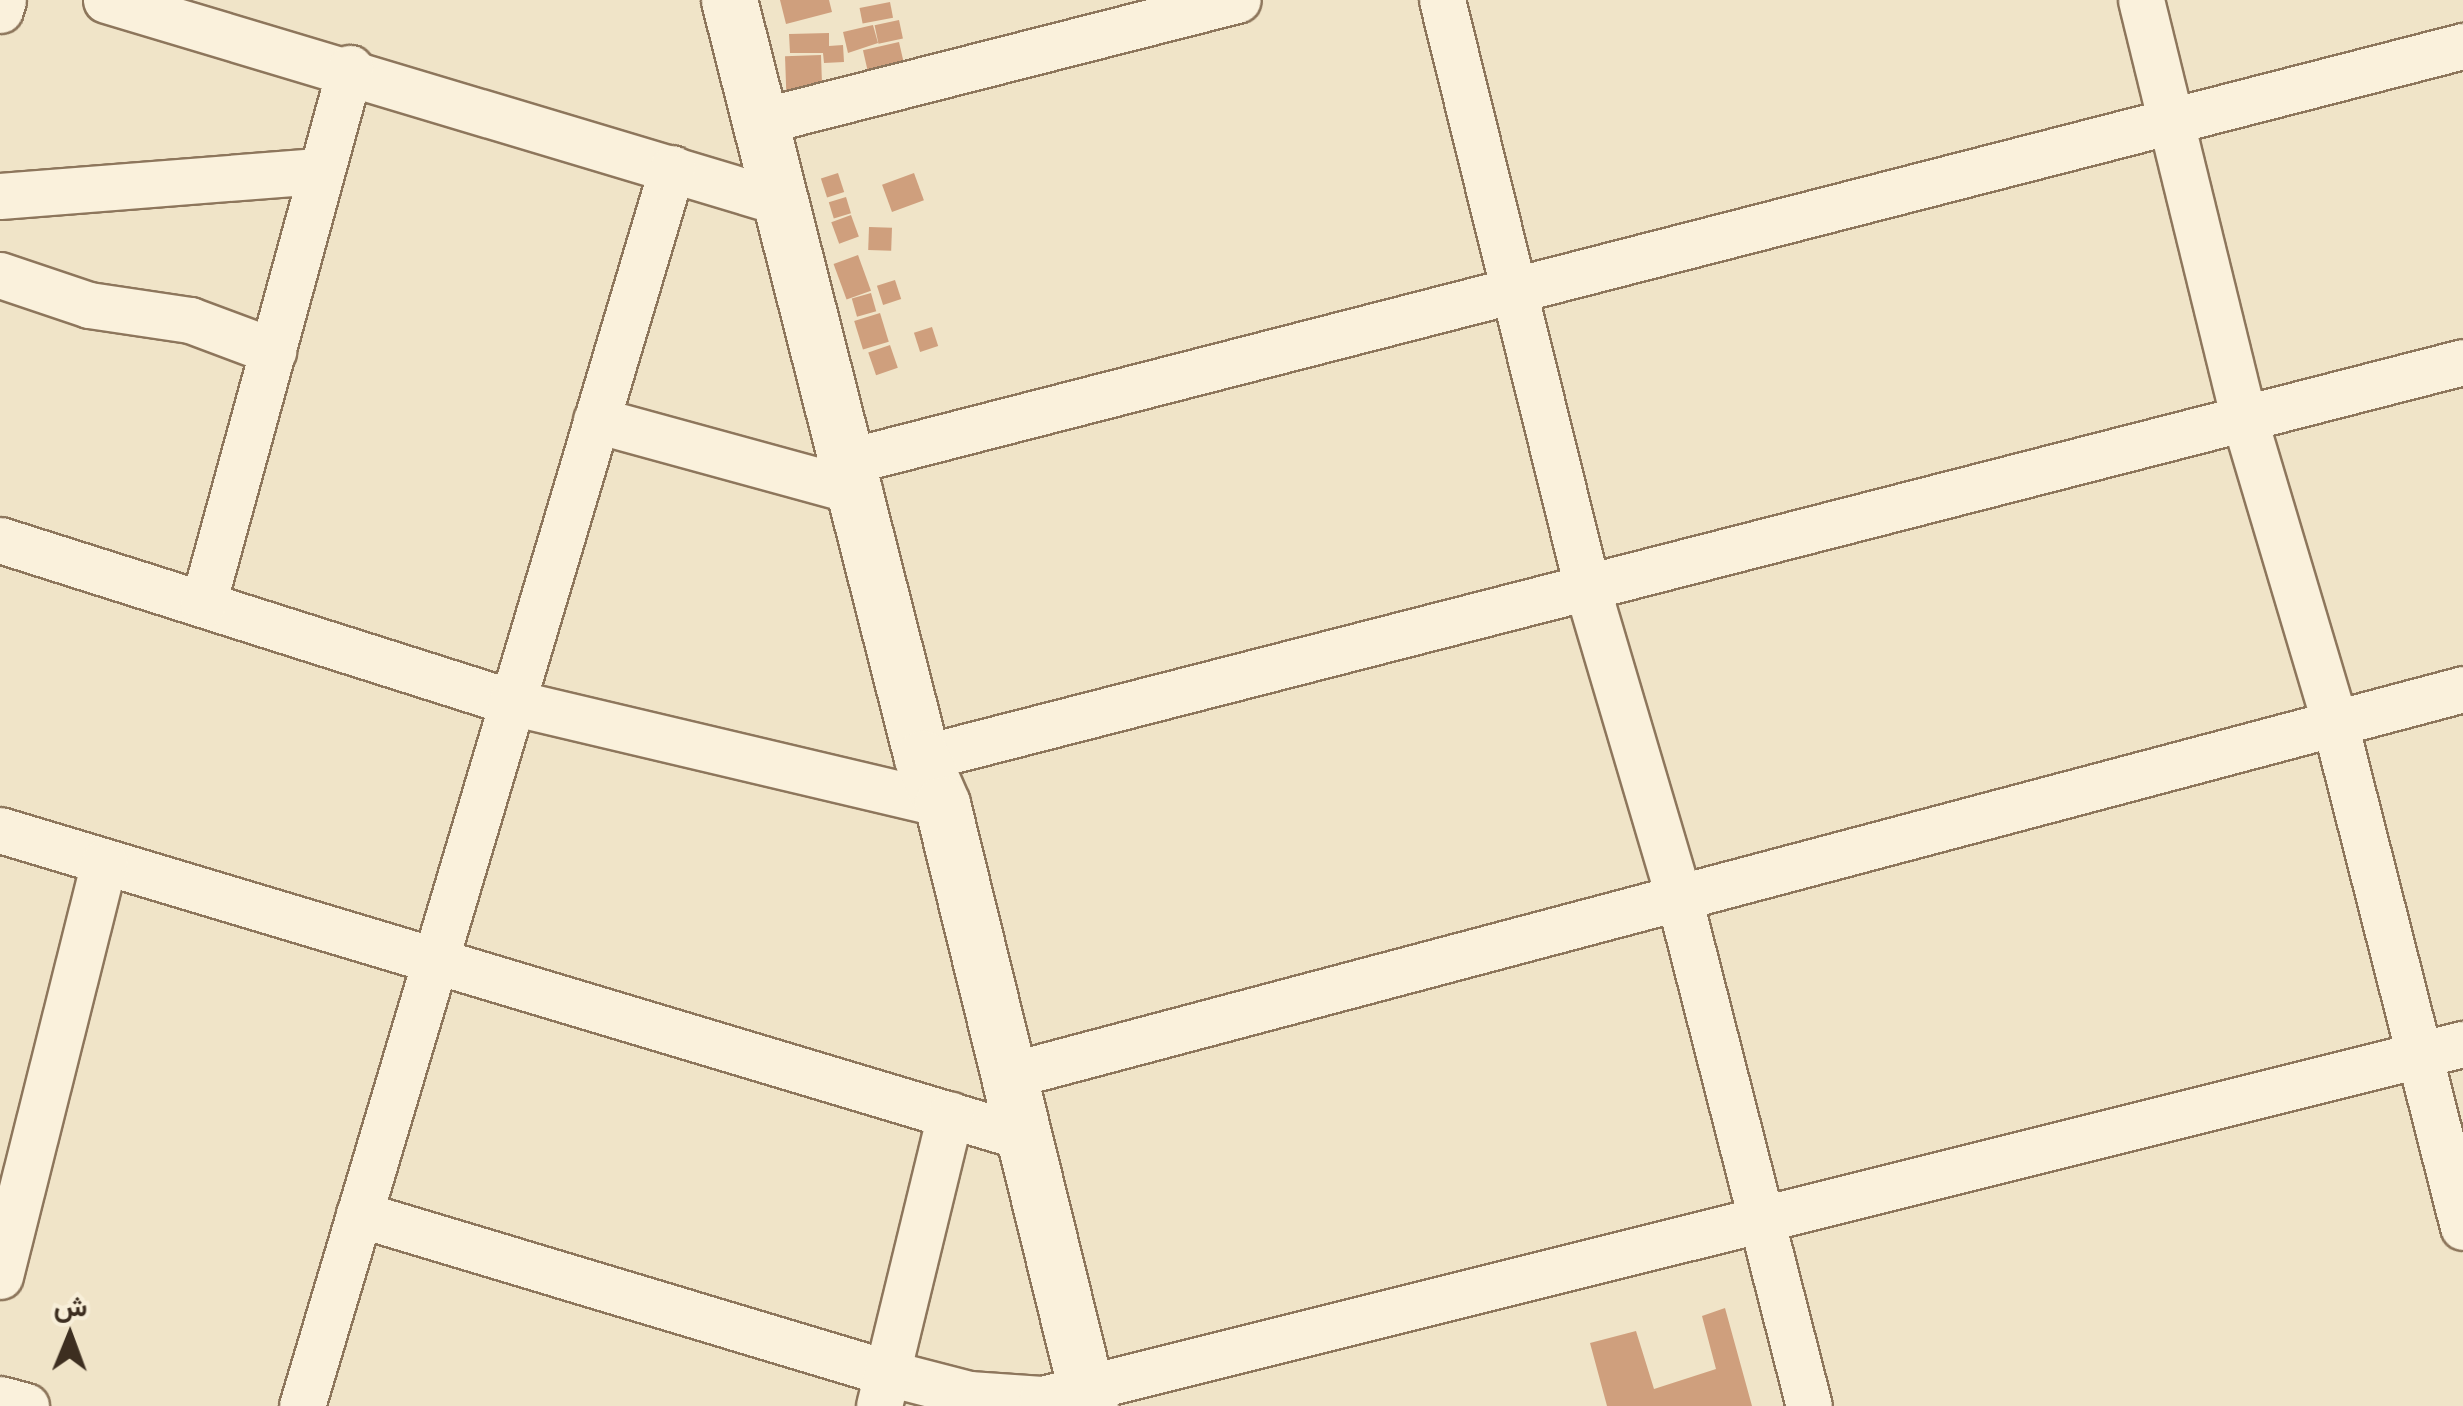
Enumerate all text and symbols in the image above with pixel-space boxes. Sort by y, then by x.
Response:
north arrow [20,1286,120,1386]
text: ش [53,1287,88,1324]

